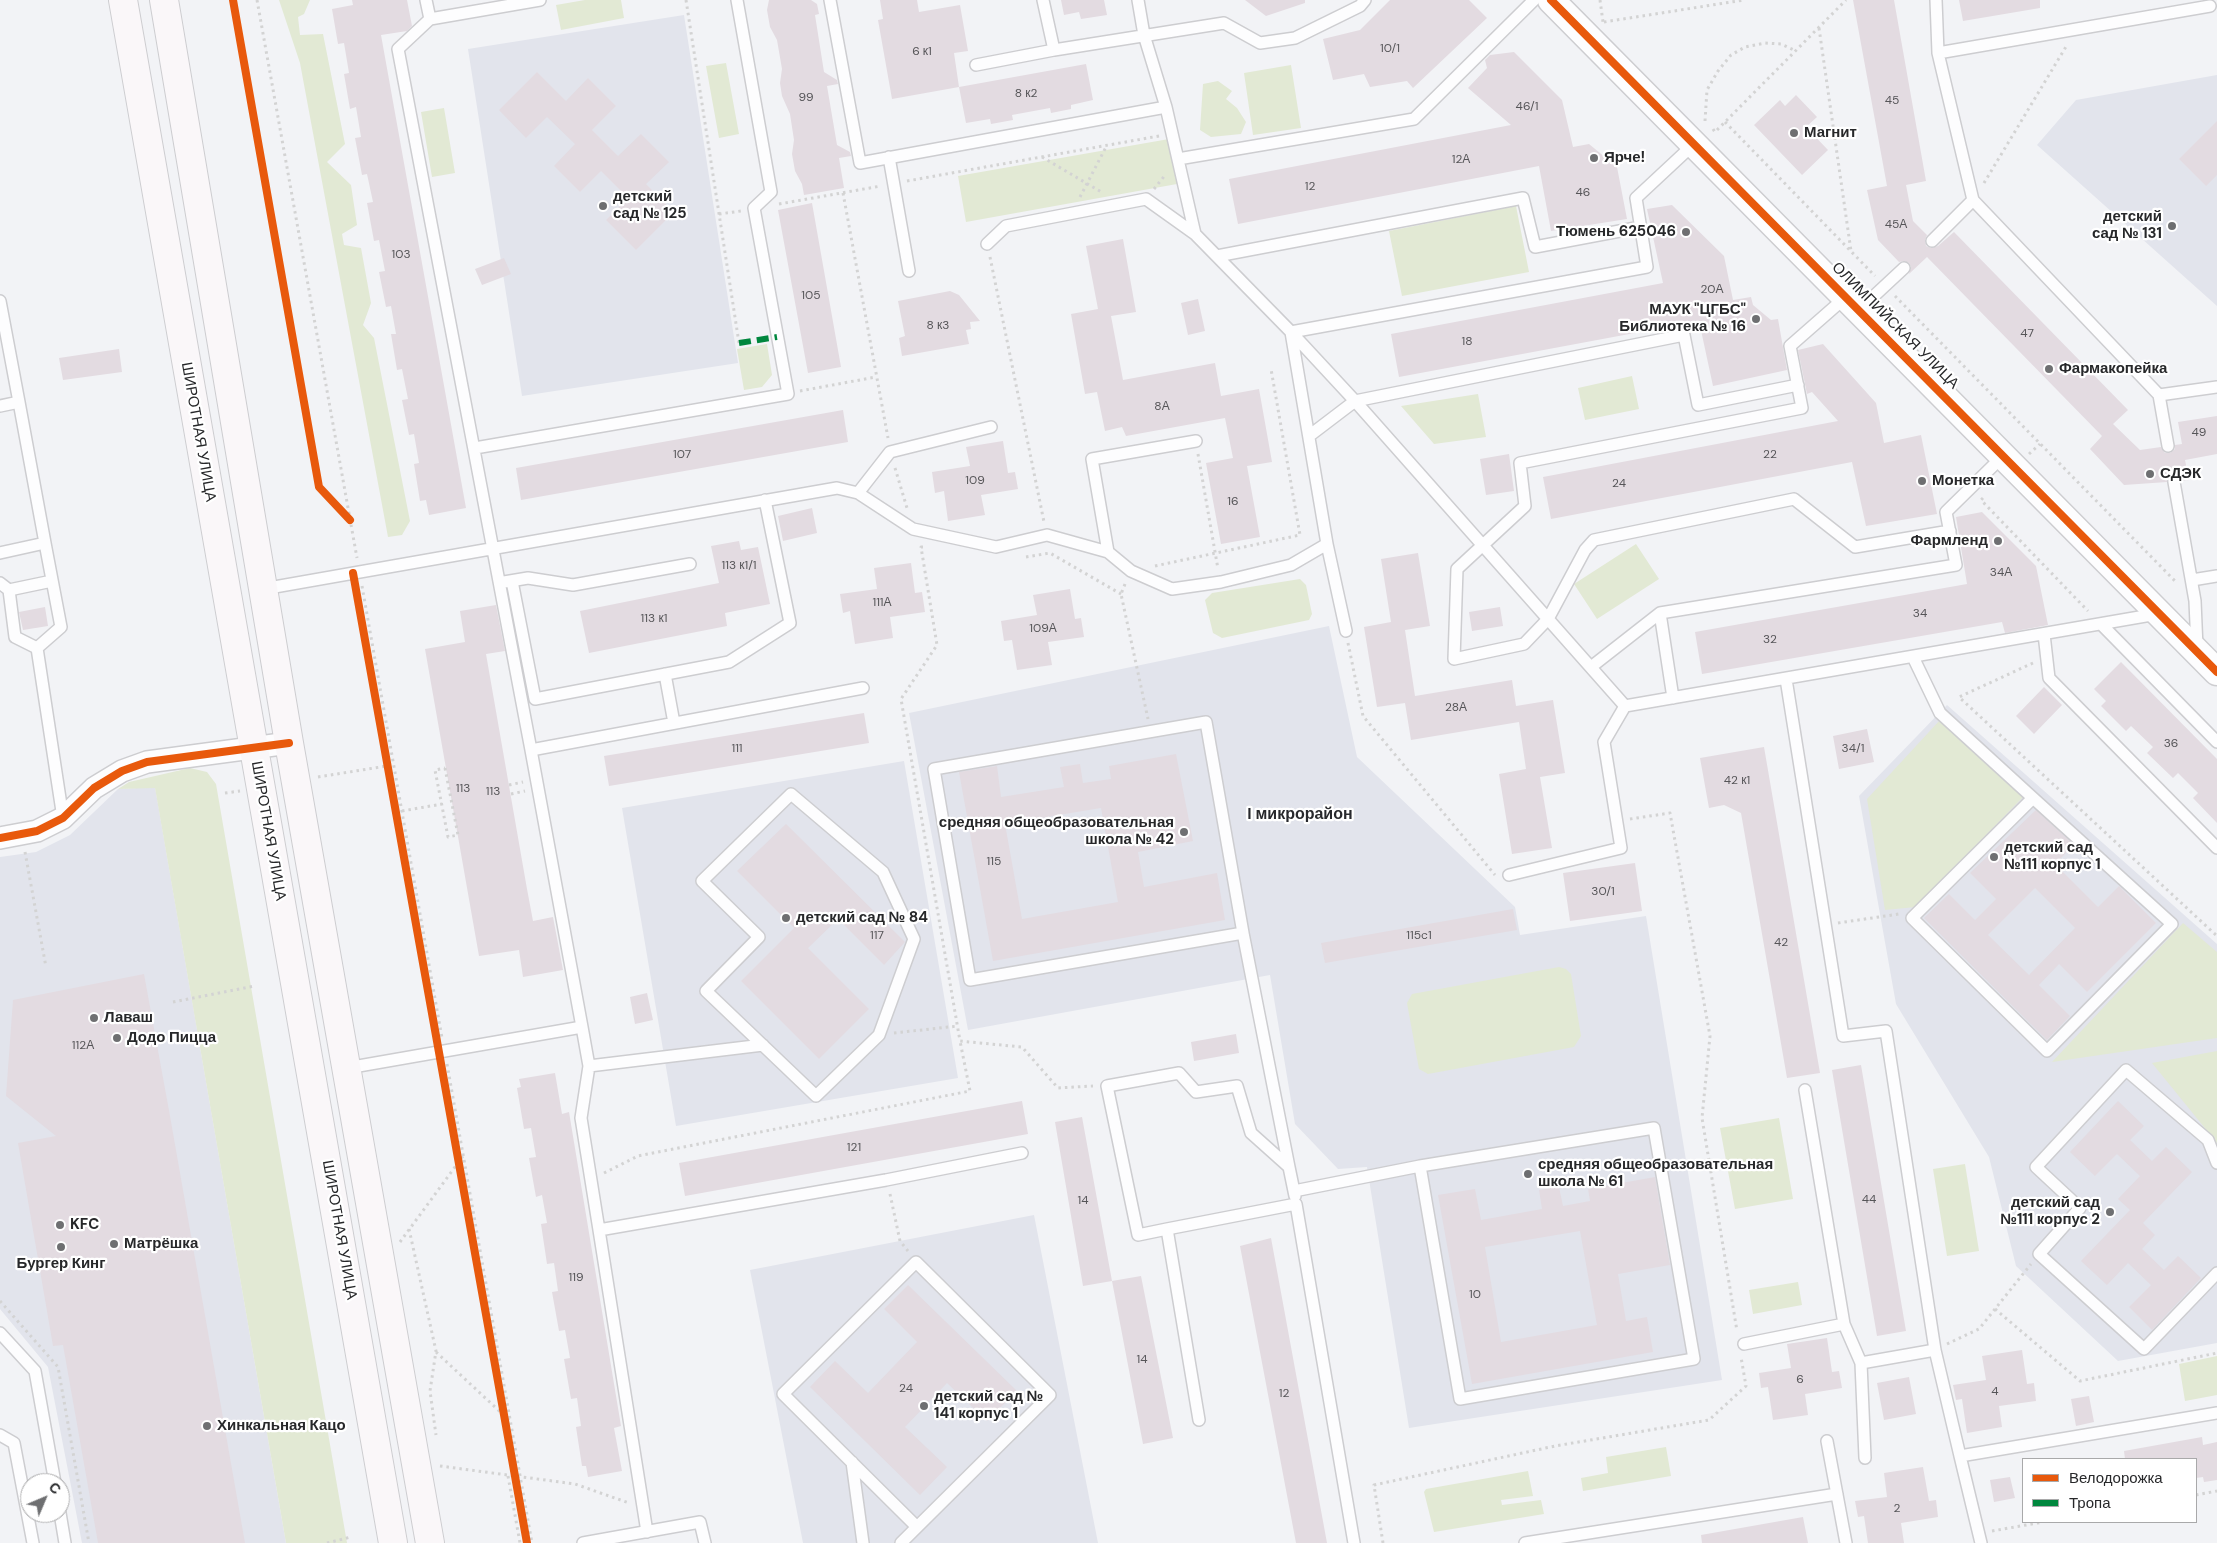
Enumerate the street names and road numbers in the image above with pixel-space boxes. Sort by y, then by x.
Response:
street label: ОЛИМПИЙСКАЯ УЛИЦА [1828,259,1962,393]
street label: ШИРОТНАЯ УЛИЦА [177,361,219,503]
street label: ШИРОТНАЯ УЛИЦА [247,760,289,902]
street label: ШИРОТНАЯ УЛИЦА [318,1159,360,1301]

